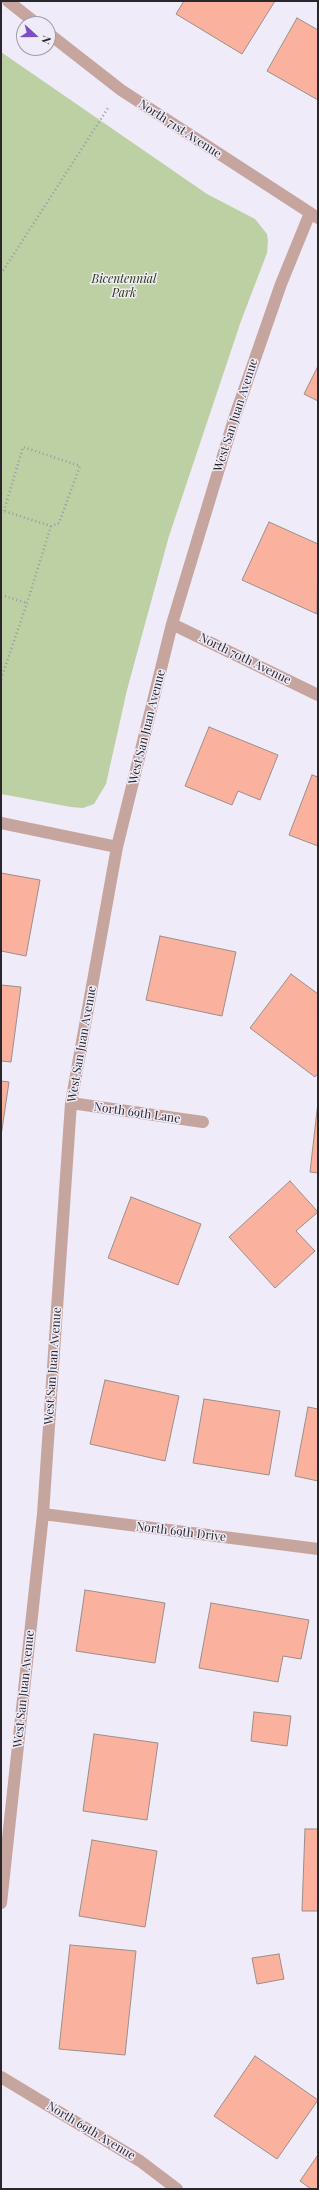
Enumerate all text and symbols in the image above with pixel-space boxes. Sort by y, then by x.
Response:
north arrow [16,16,56,56]
text: N [38,34,55,47]
street label: North 71st Avenue [136,97,224,161]
park label: Bicentennial Park [92,272,156,300]
street label: West San Juan Avenue [211,357,261,473]
street label: North 70th Avenue [197,631,293,687]
street label: West San Juan Avenue [126,668,168,786]
street label: West San Juan Avenue [65,985,99,1103]
street label: North 69th Lane [93,1100,181,1126]
street label: West San Juan Avenue [42,1307,64,1425]
street label: North 69th Drive [135,1519,227,1545]
street label: West San Juan Avenue [11,1630,37,1748]
street label: North 69th Avenue [44,2099,138,2163]

